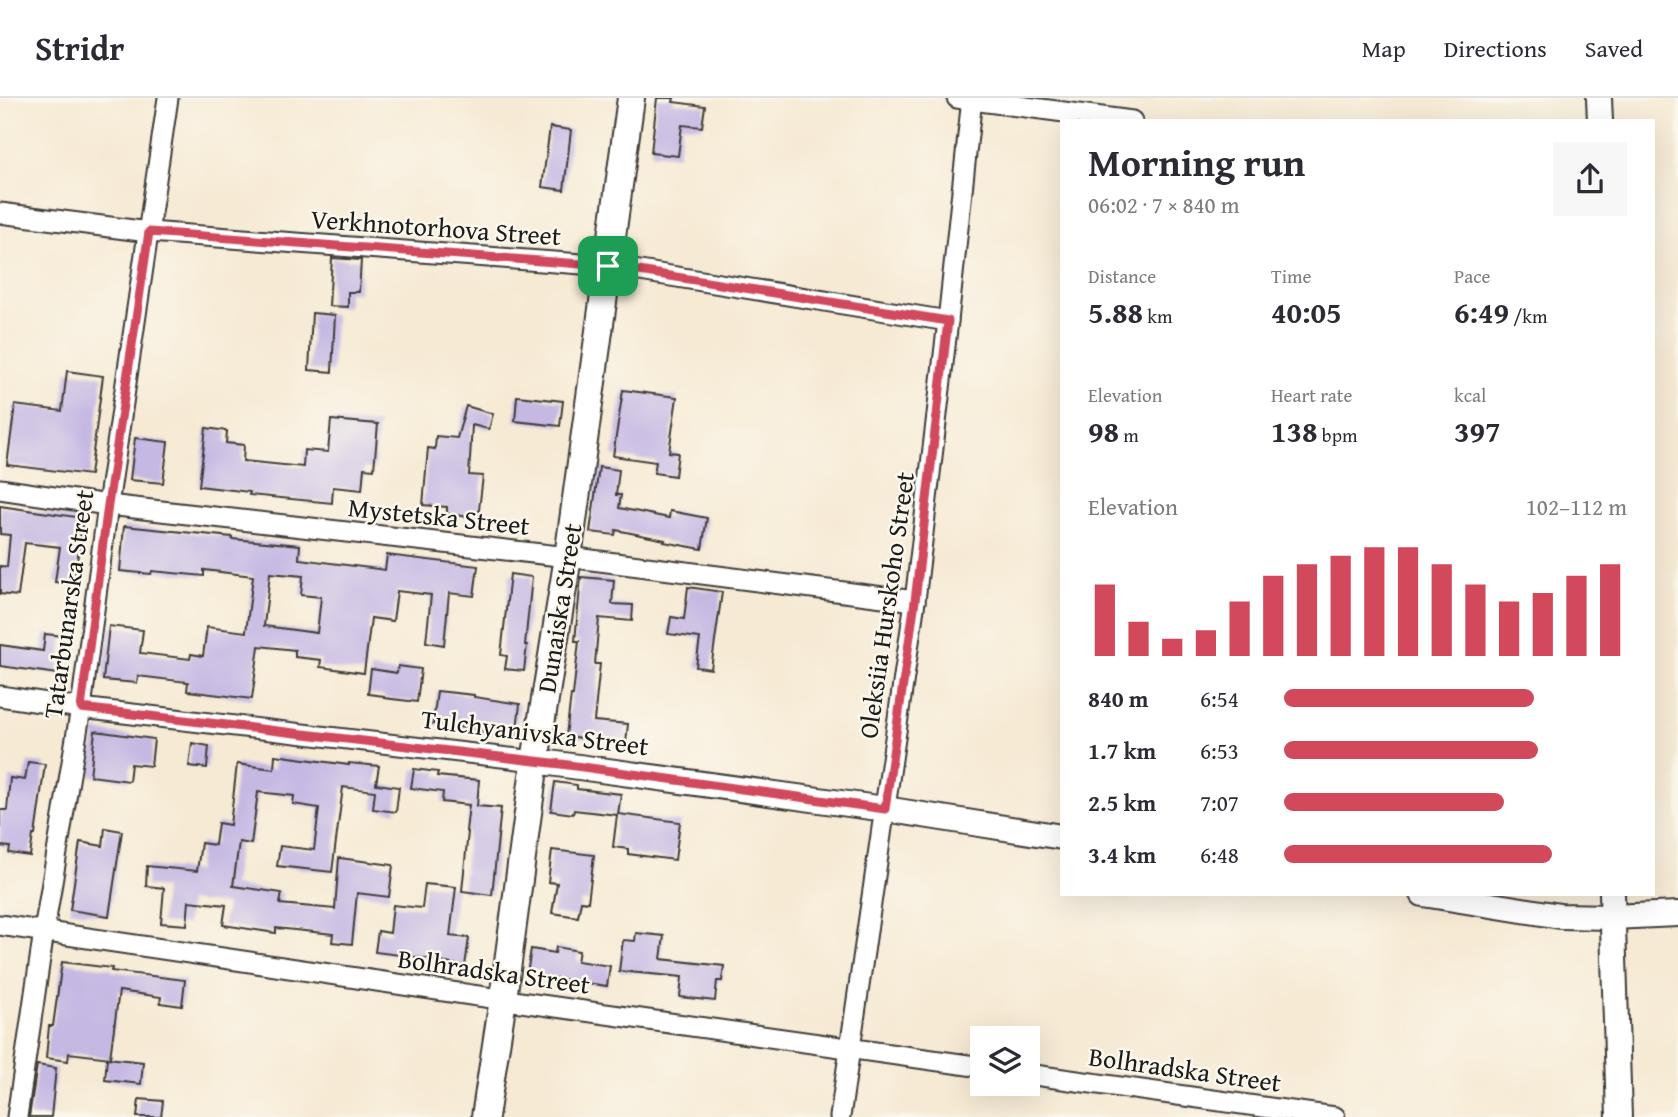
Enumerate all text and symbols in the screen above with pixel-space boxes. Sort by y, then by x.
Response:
text: Stridr [35,24,124,72]
text: Map [1362,31,1406,66]
text: Directions [1444,31,1547,66]
text: Saved [1585,31,1643,66]
text: Morning run [1088,134,1305,190]
button: share [1553,142,1627,216]
text: 06:02 · 7 × 840 m [1088,188,1240,221]
street label: Verkhnotorhova Street [310,199,562,255]
pin [578,236,638,296]
icon: arrive [589,247,627,285]
text: Distance [1088,262,1156,290]
text: Time [1271,262,1311,290]
text: Pace [1454,262,1491,290]
text: 5.88 [1088,290,1143,334]
text: 40:05 [1271,290,1342,334]
text: 6:49 [1454,290,1509,334]
text: km [1143,302,1172,330]
text: /km [1509,302,1547,330]
text: Elevation [1088,381,1162,409]
text: Heart rate [1271,381,1352,409]
text: kcal [1454,381,1486,409]
text: 98 [1088,409,1119,453]
text: 138 [1271,409,1318,453]
text: 397 [1454,409,1501,453]
text: m [1119,421,1139,449]
text: bpm [1318,421,1357,449]
street label: Oleksiia Hurskoho Street [848,469,924,741]
street label: Tatarbunarska Street [33,487,103,721]
street label: Mystetska Street [346,487,532,545]
text: Elevation [1088,490,1178,523]
text: 102–112 m [1526,490,1627,523]
street label: Dunaiska Street [526,520,592,696]
text: 840 m [1088,682,1149,715]
text: 6:54 [1200,682,1239,715]
street label: Tulchyanivska Street [419,699,651,765]
text: 1.7 km [1088,734,1156,767]
text: 6:53 [1200,734,1239,767]
text: 2.5 km [1088,786,1156,819]
text: 7:07 [1200,786,1239,819]
text: 3.4 km [1088,838,1156,871]
text: 6:48 [1200,838,1239,871]
street label: Bolhradska Street [395,938,593,1004]
map controls [970,1026,1040,1096]
button: layers [970,1026,1040,1096]
street label: Bolhradska Street [1086,1036,1284,1102]

